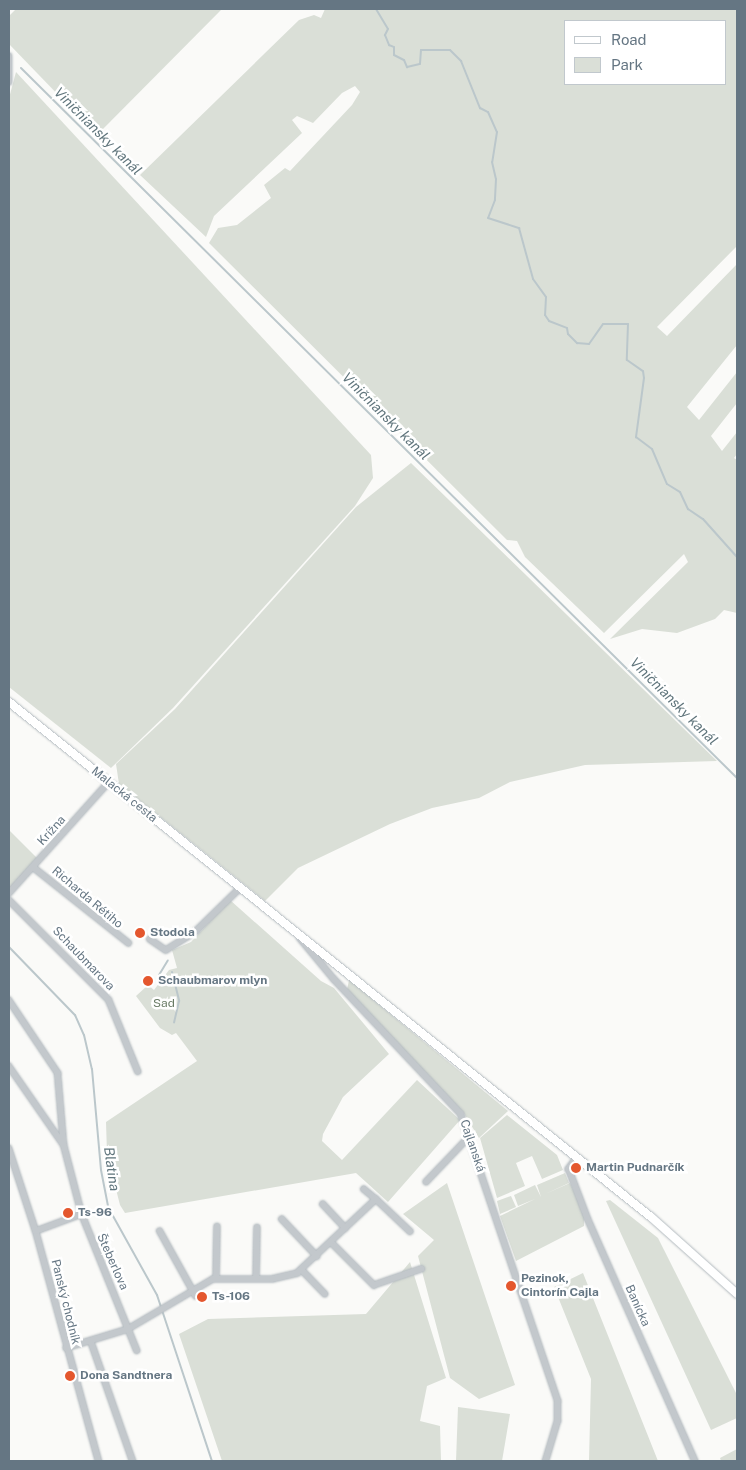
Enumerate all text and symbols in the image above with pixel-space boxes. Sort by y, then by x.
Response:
legend [564,20,726,85]
text: Road [611,31,647,48]
text: Park [611,56,643,73]
water label: Viničniansky kanál [51,84,145,178]
water label: Viničniansky kanál [339,369,433,463]
water label: Viničniansky kanál [627,654,721,748]
street label: Malacká cesta [88,764,160,826]
street label: Krížna [35,813,69,849]
street label: Richarda Rétiho [49,864,125,932]
street label: Schaubmarova [49,924,117,994]
place label: Stodola [150,926,195,940]
marker: Stodola [134,927,146,939]
place label: Schaubmarov mlyn [158,974,267,988]
marker: Schaubmarov mlyn [142,975,154,987]
park label: Sad [153,997,175,1011]
street label: Cajlanská [456,1118,488,1174]
water label: Blatina [101,1146,123,1192]
place label: Martin Pudnarčík [586,1161,685,1175]
marker: Martin Pudnarčík [570,1162,582,1174]
place label: Ts-96 [78,1206,112,1220]
marker: Ts-96 [62,1207,74,1219]
street label: Šteberlova [93,1232,131,1292]
street label: Panský chodník [47,1258,83,1346]
place label: Pezinok, Cintorín Cajla [521,1272,599,1300]
marker: Pezinok, Cintorín Cajla [505,1280,517,1292]
street label: Banícka [621,1283,653,1329]
place label: Ts-106 [212,1290,250,1304]
marker: Ts-106 [196,1291,208,1303]
place label: Dona Sandtnera [80,1369,172,1383]
marker: Dona Sandtnera [64,1370,76,1382]

